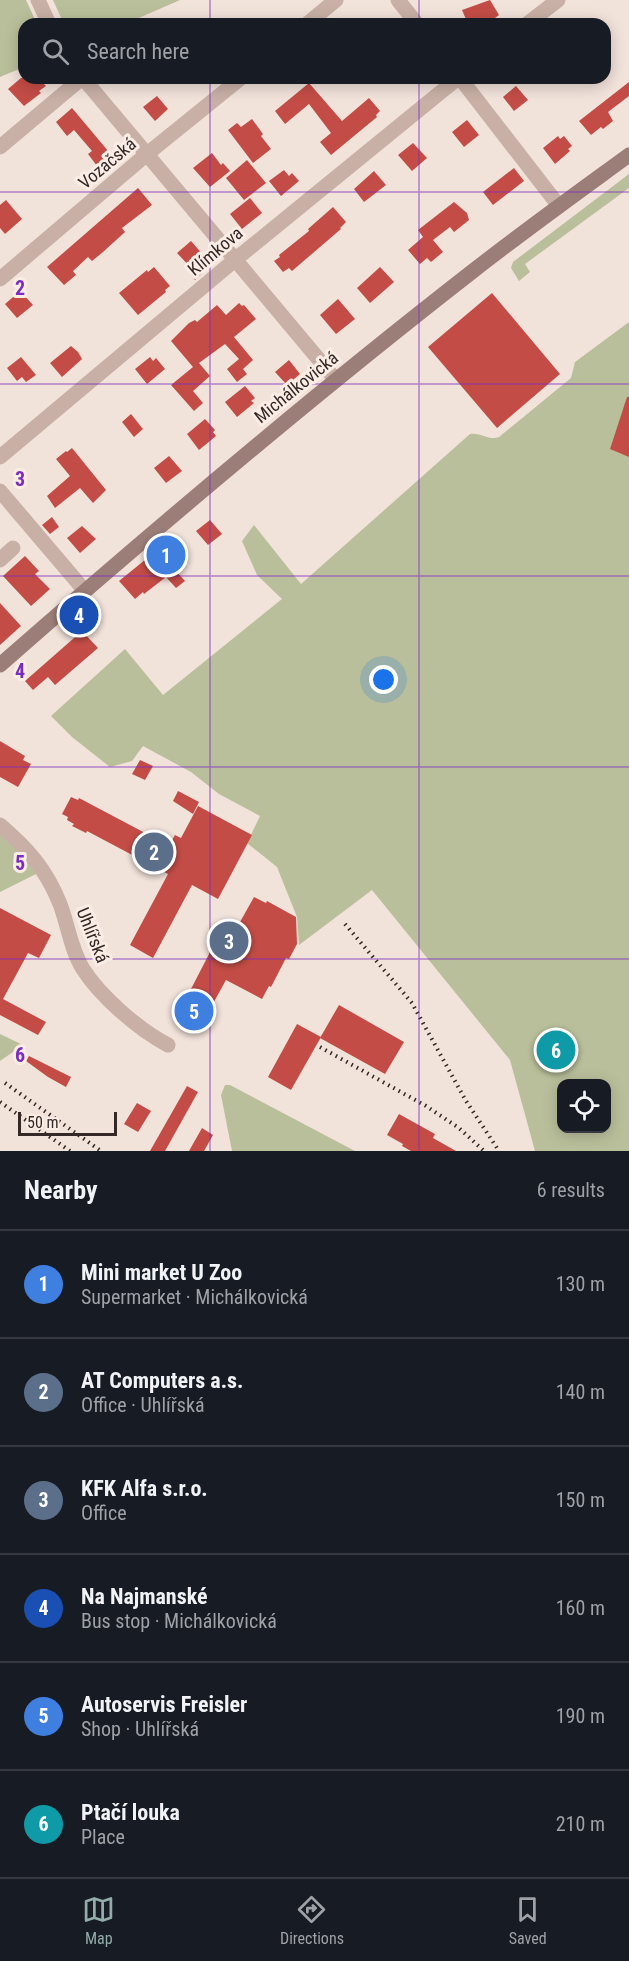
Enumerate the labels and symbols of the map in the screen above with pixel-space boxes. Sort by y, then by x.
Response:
street label: Vozačská [74,133,140,193]
street label: Klímkova [183,222,247,280]
text: 2 [15,276,25,300]
street label: Michálkovická [250,347,342,427]
text: 3 [15,467,25,491]
pin: 1 [146,532,186,578]
pin: 4 [60,592,98,638]
text: 4 [15,659,25,683]
your location [369,665,398,694]
pin: 2 [134,830,174,874]
text: 5 [15,851,25,875]
street label: Uhlířská [72,904,114,966]
pin: 3 [210,918,248,964]
pin: 5 [174,988,214,1034]
pin: 6 [536,1028,576,1072]
text: 6 [15,1043,25,1067]
scale bar [18,1109,117,1136]

